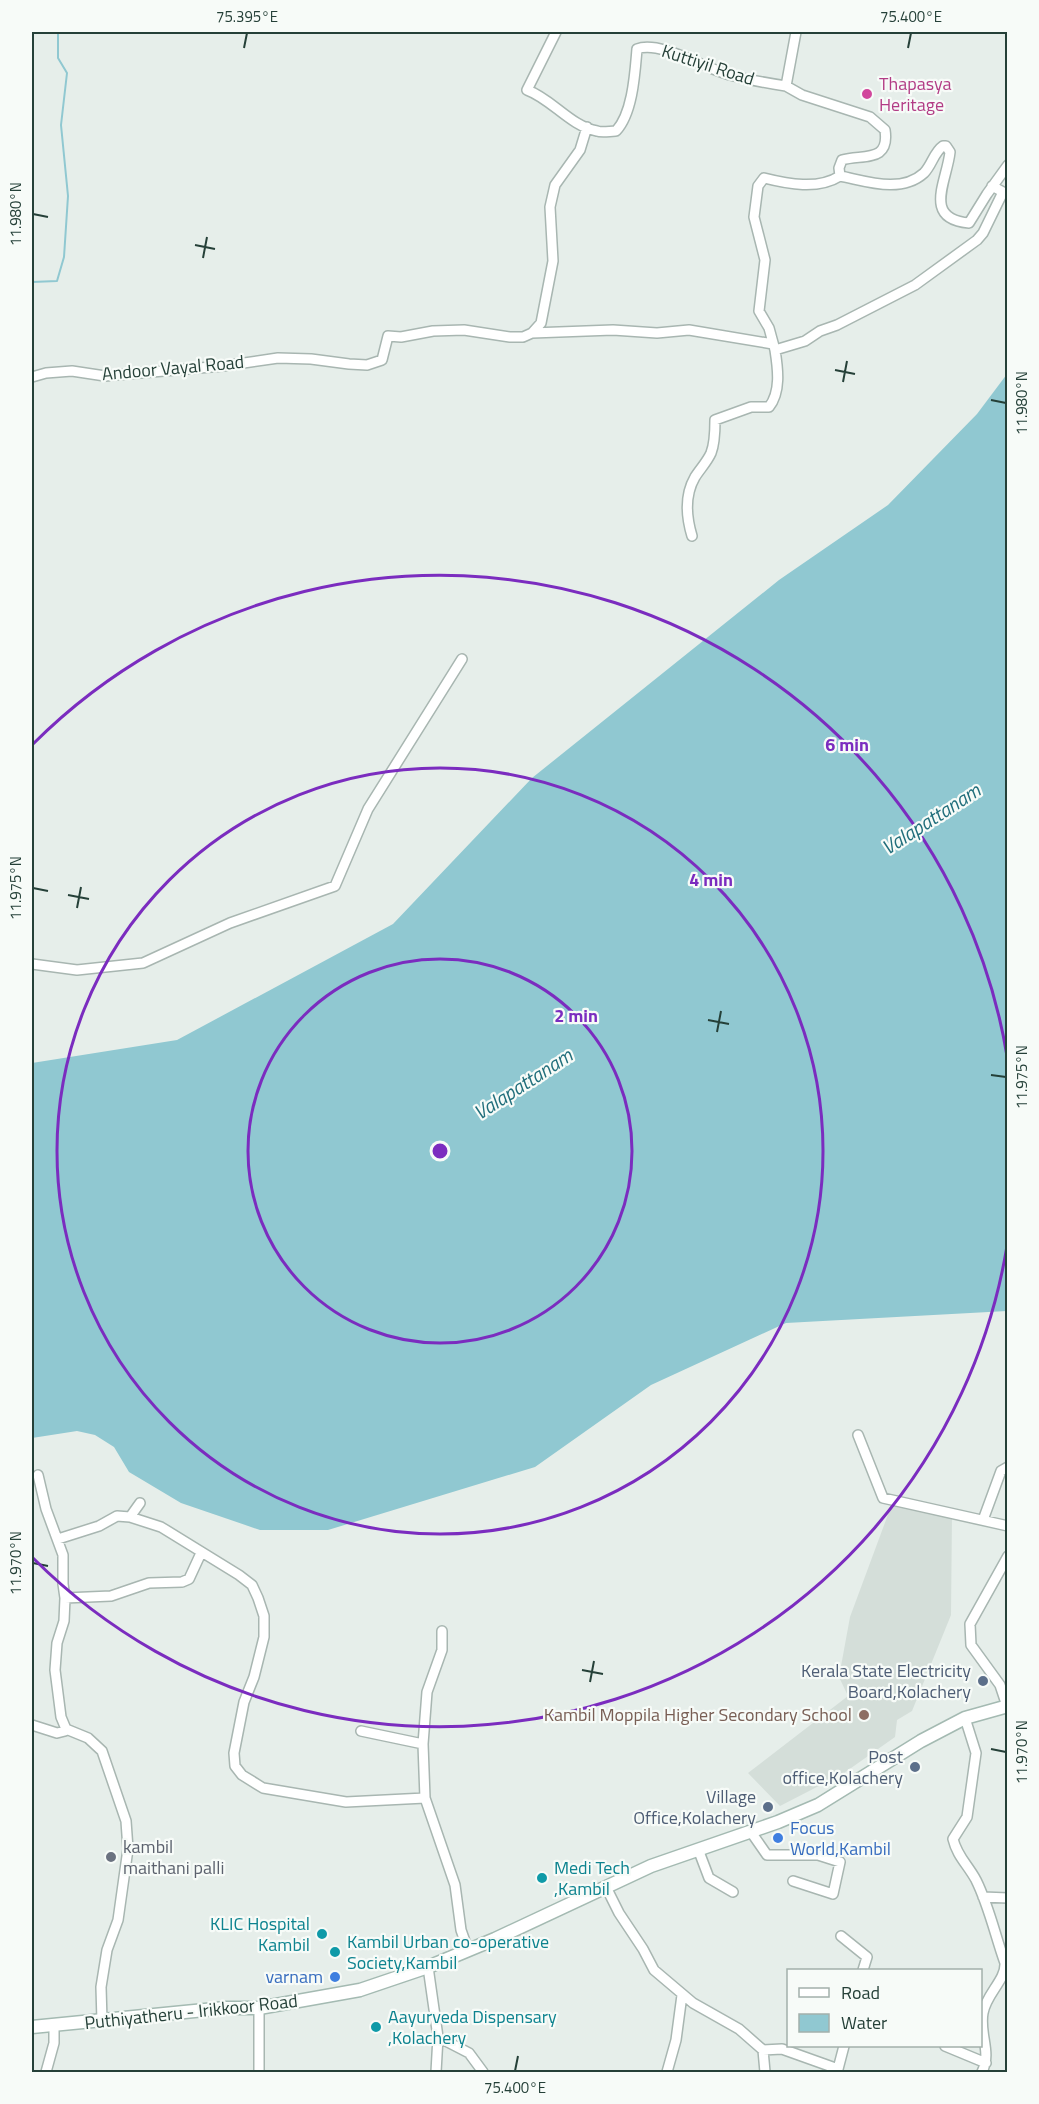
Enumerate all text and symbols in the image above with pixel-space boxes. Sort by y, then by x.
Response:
text: 75.395°E [216,5,278,28]
text: 75.400°E [880,5,942,28]
street label: Kuttiyil Road [658,37,758,92]
place label: Thapasya Heritage [879,70,951,118]
marker: Thapasya Heritage [860,87,874,101]
text: 11.980°N [4,182,27,246]
street label: Andoor Vayal Road [101,348,245,387]
text: 11.980°N [1010,371,1033,435]
text: 6 min [825,731,869,758]
water label: Valapattanam [875,775,987,862]
text: 11.975°N [4,856,27,920]
text: 4 min [689,866,733,893]
text: 2 min [554,1002,598,1029]
water label: Valapattanam [467,1040,579,1127]
text: 11.975°N [1010,1045,1033,1109]
centre of rings [430,1141,450,1161]
text: 11.970°N [4,1531,27,1595]
place label: Kerala State Electricity Board,Kolachery [801,1657,971,1705]
marker: Kerala State Electricity Board,Kolachery [976,1674,990,1688]
place label: Kambil Moppila Higher Secondary School [544,1701,852,1728]
marker: Kambil Moppila Higher Secondary School [857,1708,871,1722]
text: 11.970°N [1010,1720,1033,1784]
place label: Post office,Kolachery [783,1743,904,1791]
marker: Post office,Kolachery [908,1760,922,1774]
place label: Village Office,Kolachery [633,1783,756,1831]
marker: Village Office,Kolachery [761,1800,775,1814]
place label: Focus World,Kambil [790,1814,891,1862]
marker: Focus World,Kambil [771,1831,785,1845]
place label: kambil maithani palli [123,1833,224,1881]
marker: kambil maithani palli [104,1850,118,1864]
place label: Medi Tech ,Kambil [554,1854,630,1902]
marker: Medi Tech ,Kambil [535,1871,549,1885]
place label: KLIC Hospital Kambil [210,1910,310,1958]
marker: KLIC Hospital Kambil [315,1927,329,1941]
place label: Kambil Urban co-operative Society,Kambil [347,1928,549,1976]
marker: Kambil Urban co-operative Society,Kambil [328,1945,342,1959]
place label: varnam [266,1963,323,1990]
legend [787,1969,982,2047]
marker: varnam [328,1970,342,1984]
text: Road [841,1979,880,2006]
street label: Puthiyatheru - Irikkoor Road [83,1987,299,2036]
place label: Aayurveda Dispensary ,Kolachery [388,2003,557,2051]
text: Water [841,2009,887,2036]
marker: Aayurveda Dispensary ,Kolachery [369,2020,383,2034]
text: 75.400°E [484,2076,546,2099]

